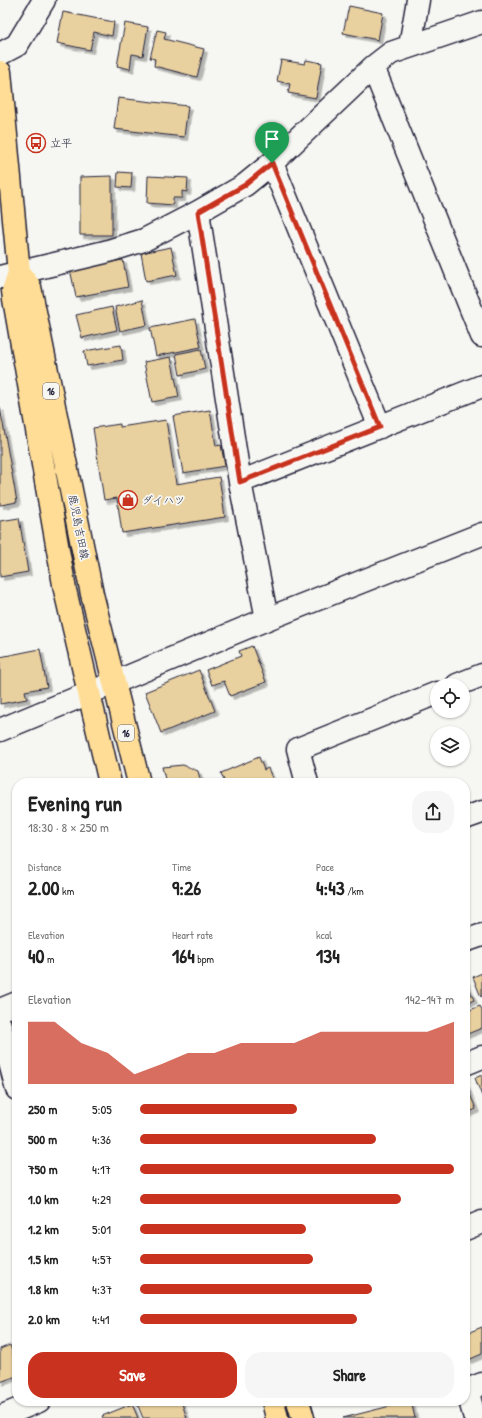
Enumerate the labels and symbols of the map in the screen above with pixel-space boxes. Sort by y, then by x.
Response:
pin [255,122,289,163]
bus stop icon: 立平 [25,132,47,154]
place label: 立平 [50,136,72,150]
road number: 16 [43,383,59,399]
shop icon: ダイハツ [117,489,139,511]
street label: 鹿児島吉田線 [66,493,92,561]
place label: ダイハツ [142,493,185,507]
road number: 16 [118,725,134,741]

